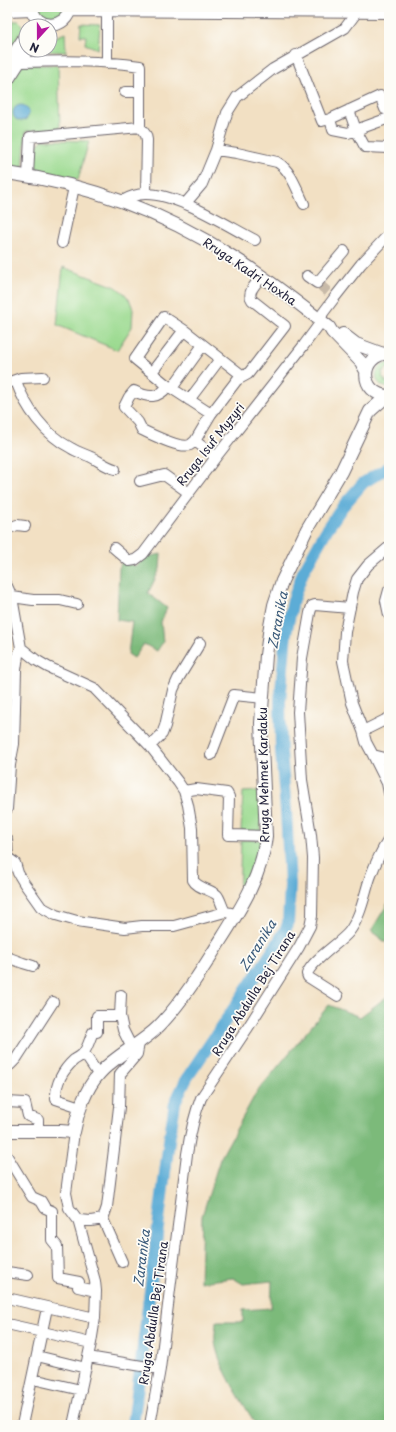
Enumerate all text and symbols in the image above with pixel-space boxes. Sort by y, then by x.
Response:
north arrow [18,18,58,58]
text: N [27,38,41,57]
street label: Rruga Kadri Hoxha [199,233,301,309]
street label: Rruga Isuf Myzyri [172,399,248,489]
water label: Zaranika [262,589,292,650]
street label: Rruga Mehmet Kardaku [253,707,273,843]
water label: Zaranika [234,915,281,974]
street label: Rruga Abdulla Bej Tirana [207,926,299,1059]
water label: Zaranika [128,1228,154,1288]
street label: Rruga Abdulla Bej Tirana [134,1239,172,1386]

